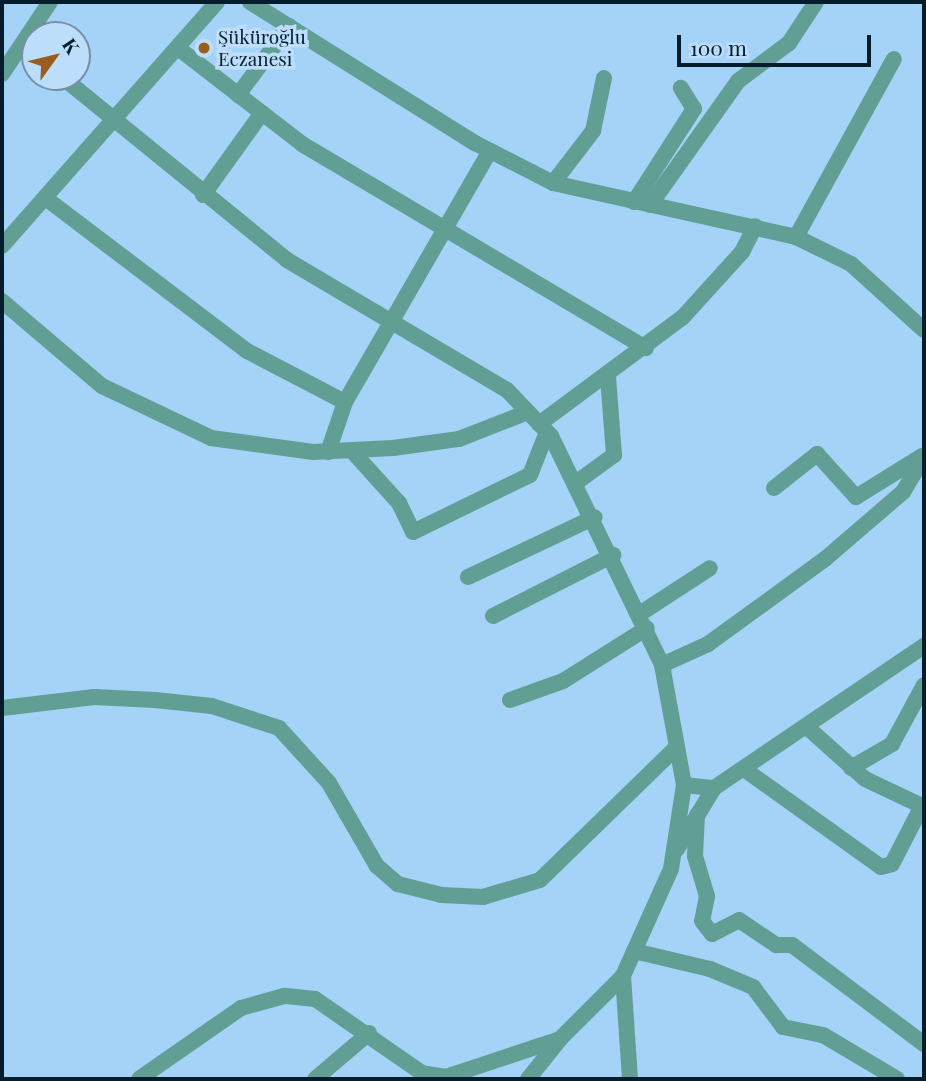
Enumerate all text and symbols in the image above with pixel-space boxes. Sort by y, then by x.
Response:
north arrow [21,21,91,91]
scale bar [681,21,875,65]
place label: Şüküroğlu Eczanesi [218,26,306,70]
text: K [57,32,86,58]
text: 100 m [690,33,747,61]
marker: Şüküroğlu Eczanesi [196,40,212,56]

